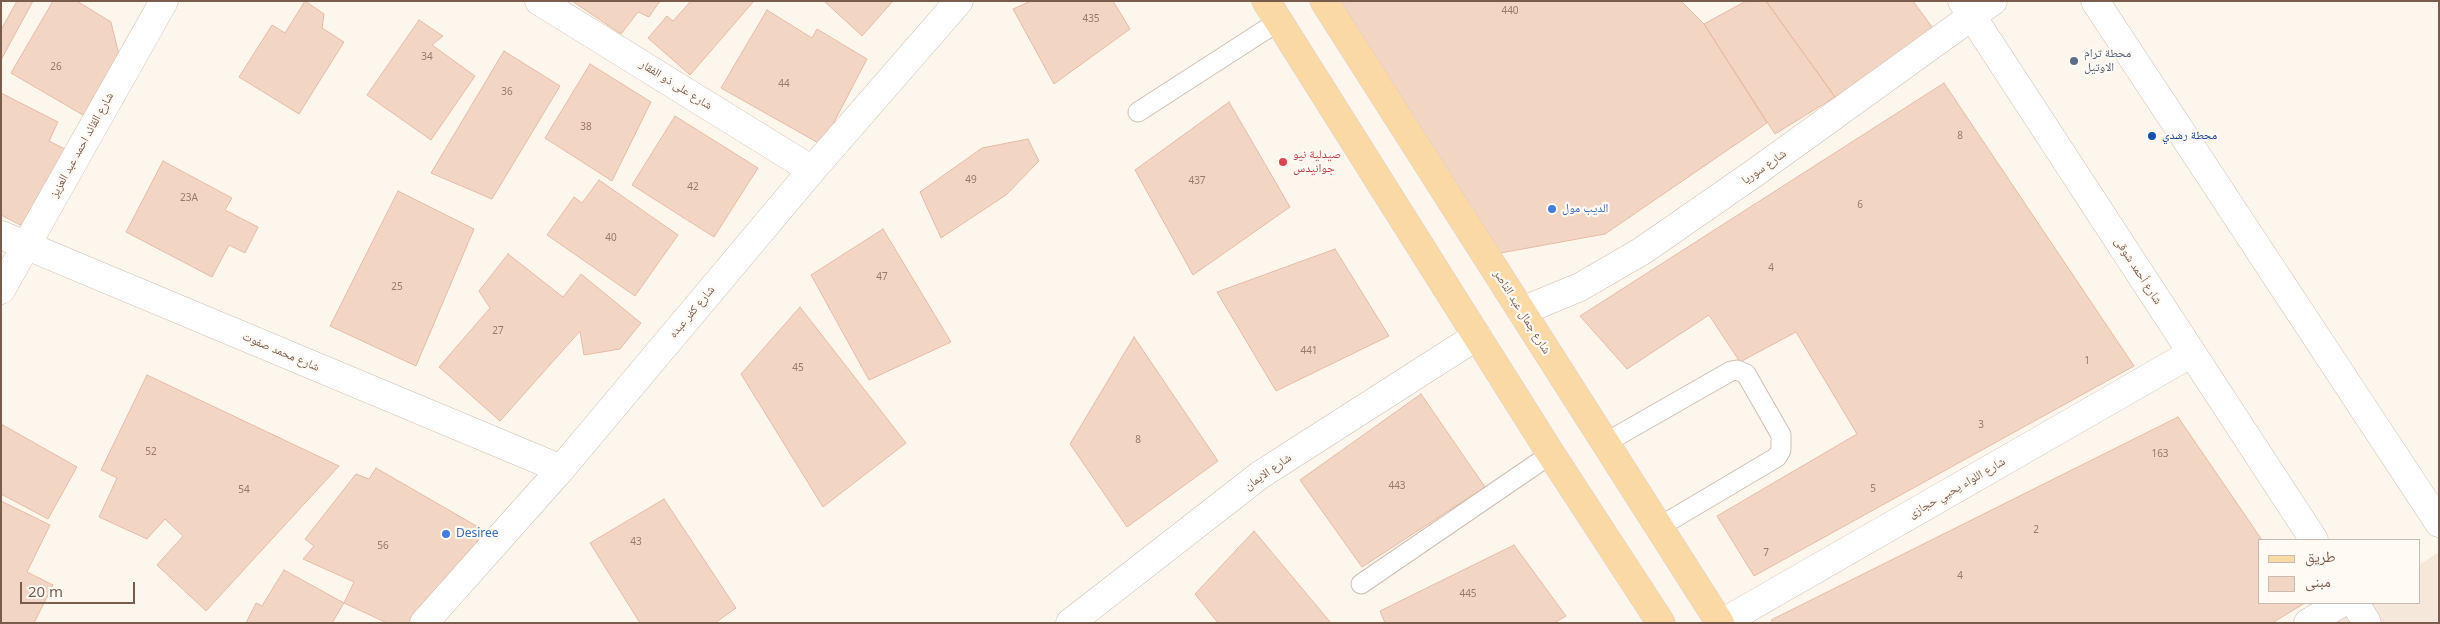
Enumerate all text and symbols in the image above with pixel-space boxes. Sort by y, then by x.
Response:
house number: 440 [1501,5,1519,17]
house number: 435 [1082,13,1100,25]
place label: محطة ترام الاوتيل [2084,47,2131,75]
house number: 34 [421,51,433,63]
marker: محطة ترام الاوتيل [2068,55,2080,67]
street label: شارع على ذو الفقار [637,57,715,113]
house number: 26 [50,61,62,73]
house number: 44 [778,78,790,90]
house number: 36 [501,86,513,98]
street label: شارع القائد احمد عبد العزيز [47,90,117,200]
house number: 38 [580,121,592,133]
place label: محطة رشدي [2162,129,2217,143]
house number: 8 [1957,130,1963,142]
marker: محطة رشدي [2146,130,2158,142]
street label: شارع سوريا [1739,146,1789,188]
place label: صيدلية نيو جوانيدس [1293,148,1341,176]
marker: صيدلية نيو جوانيدس [1277,156,1289,168]
house number: 49 [965,174,977,186]
house number: 437 [1188,175,1206,187]
house number: 42 [687,181,699,193]
house number: 23A [180,192,198,204]
house number: 6 [1857,199,1863,211]
place label: الديب مول [1562,202,1608,216]
marker: الديب مول [1546,203,1558,215]
house number: 40 [605,232,617,244]
street label: شارع أحمد شوقى [2111,235,2165,307]
house number: 4 [1768,262,1774,274]
street label: شارع جمال عبد الناصر [1490,267,1554,357]
house number: 47 [876,271,888,283]
house number: 25 [391,281,403,293]
street label: شارع كفر عبده [666,283,718,341]
house number: 27 [492,325,504,337]
street label: شارع محمد صفوت [240,329,322,375]
house number: 441 [1300,345,1318,357]
house number: 1 [2084,355,2090,367]
house number: 45 [792,362,804,374]
house number: 3 [1978,419,1984,431]
house number: 8 [1135,434,1141,446]
house number: 52 [145,446,157,458]
house number: 163 [2151,448,2169,460]
street label: شارع الايمان [1242,451,1294,493]
street label: شارع اللواء يحيي حجازى [1906,454,2008,522]
house number: 443 [1388,480,1406,492]
house number: 5 [1870,483,1876,495]
house number: 54 [238,484,250,496]
house number: 2 [2033,524,2039,536]
place label: Desiree [456,527,499,541]
marker: Desiree [440,528,452,540]
house number: 43 [630,536,642,548]
legend [2258,539,2420,604]
house number: 56 [377,540,389,552]
text: طريق [2305,546,2336,566]
house number: 7 [1763,547,1769,559]
house number: 4 [1957,570,1963,582]
text: مبنى [2305,571,2331,591]
scale bar [22,572,138,604]
text: 20 m [28,581,63,601]
house number: 445 [1459,588,1477,600]

